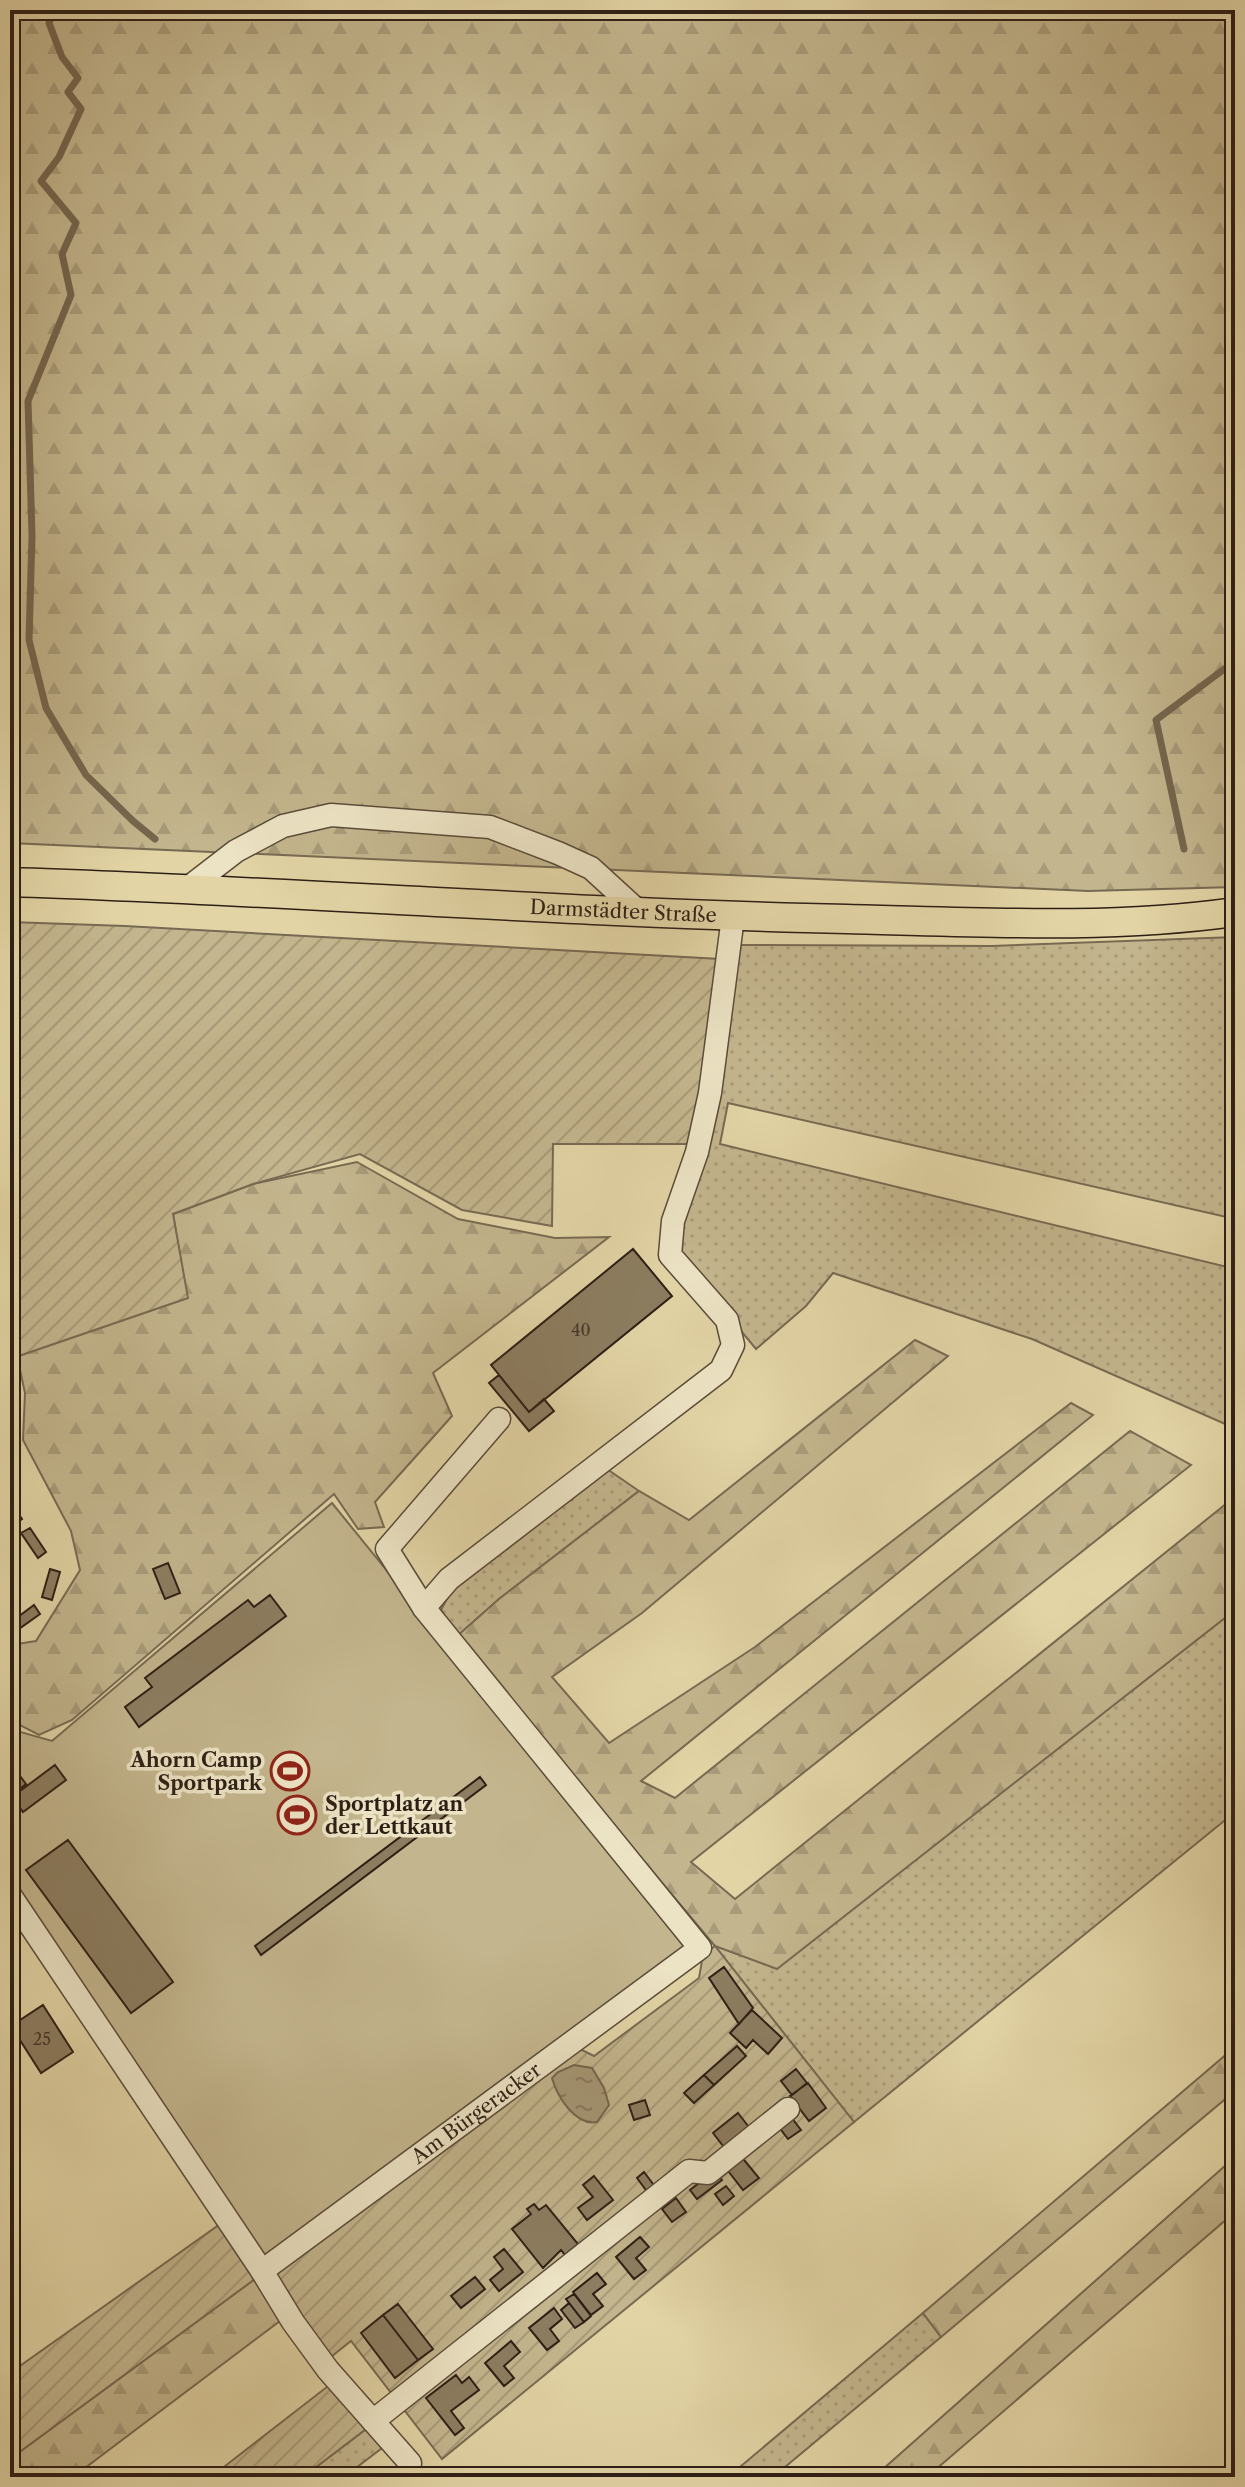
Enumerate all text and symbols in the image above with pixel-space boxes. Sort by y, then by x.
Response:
street label: Darmstädter Straße [529,895,717,927]
house number: 40 [571,1320,591,1340]
place label: Ahorn Camp Sportpark [130,1748,263,1795]
sports icon: Ahorn Camp Sportpark [269,1750,311,1792]
place label: Sportplatz an der Lettkaut [325,1792,464,1839]
sports icon: Sportplatz an der Lettkaut [276,1794,318,1836]
house number: 25 [33,2029,51,2049]
street label: Am Bürgeracker [406,2057,546,2169]

